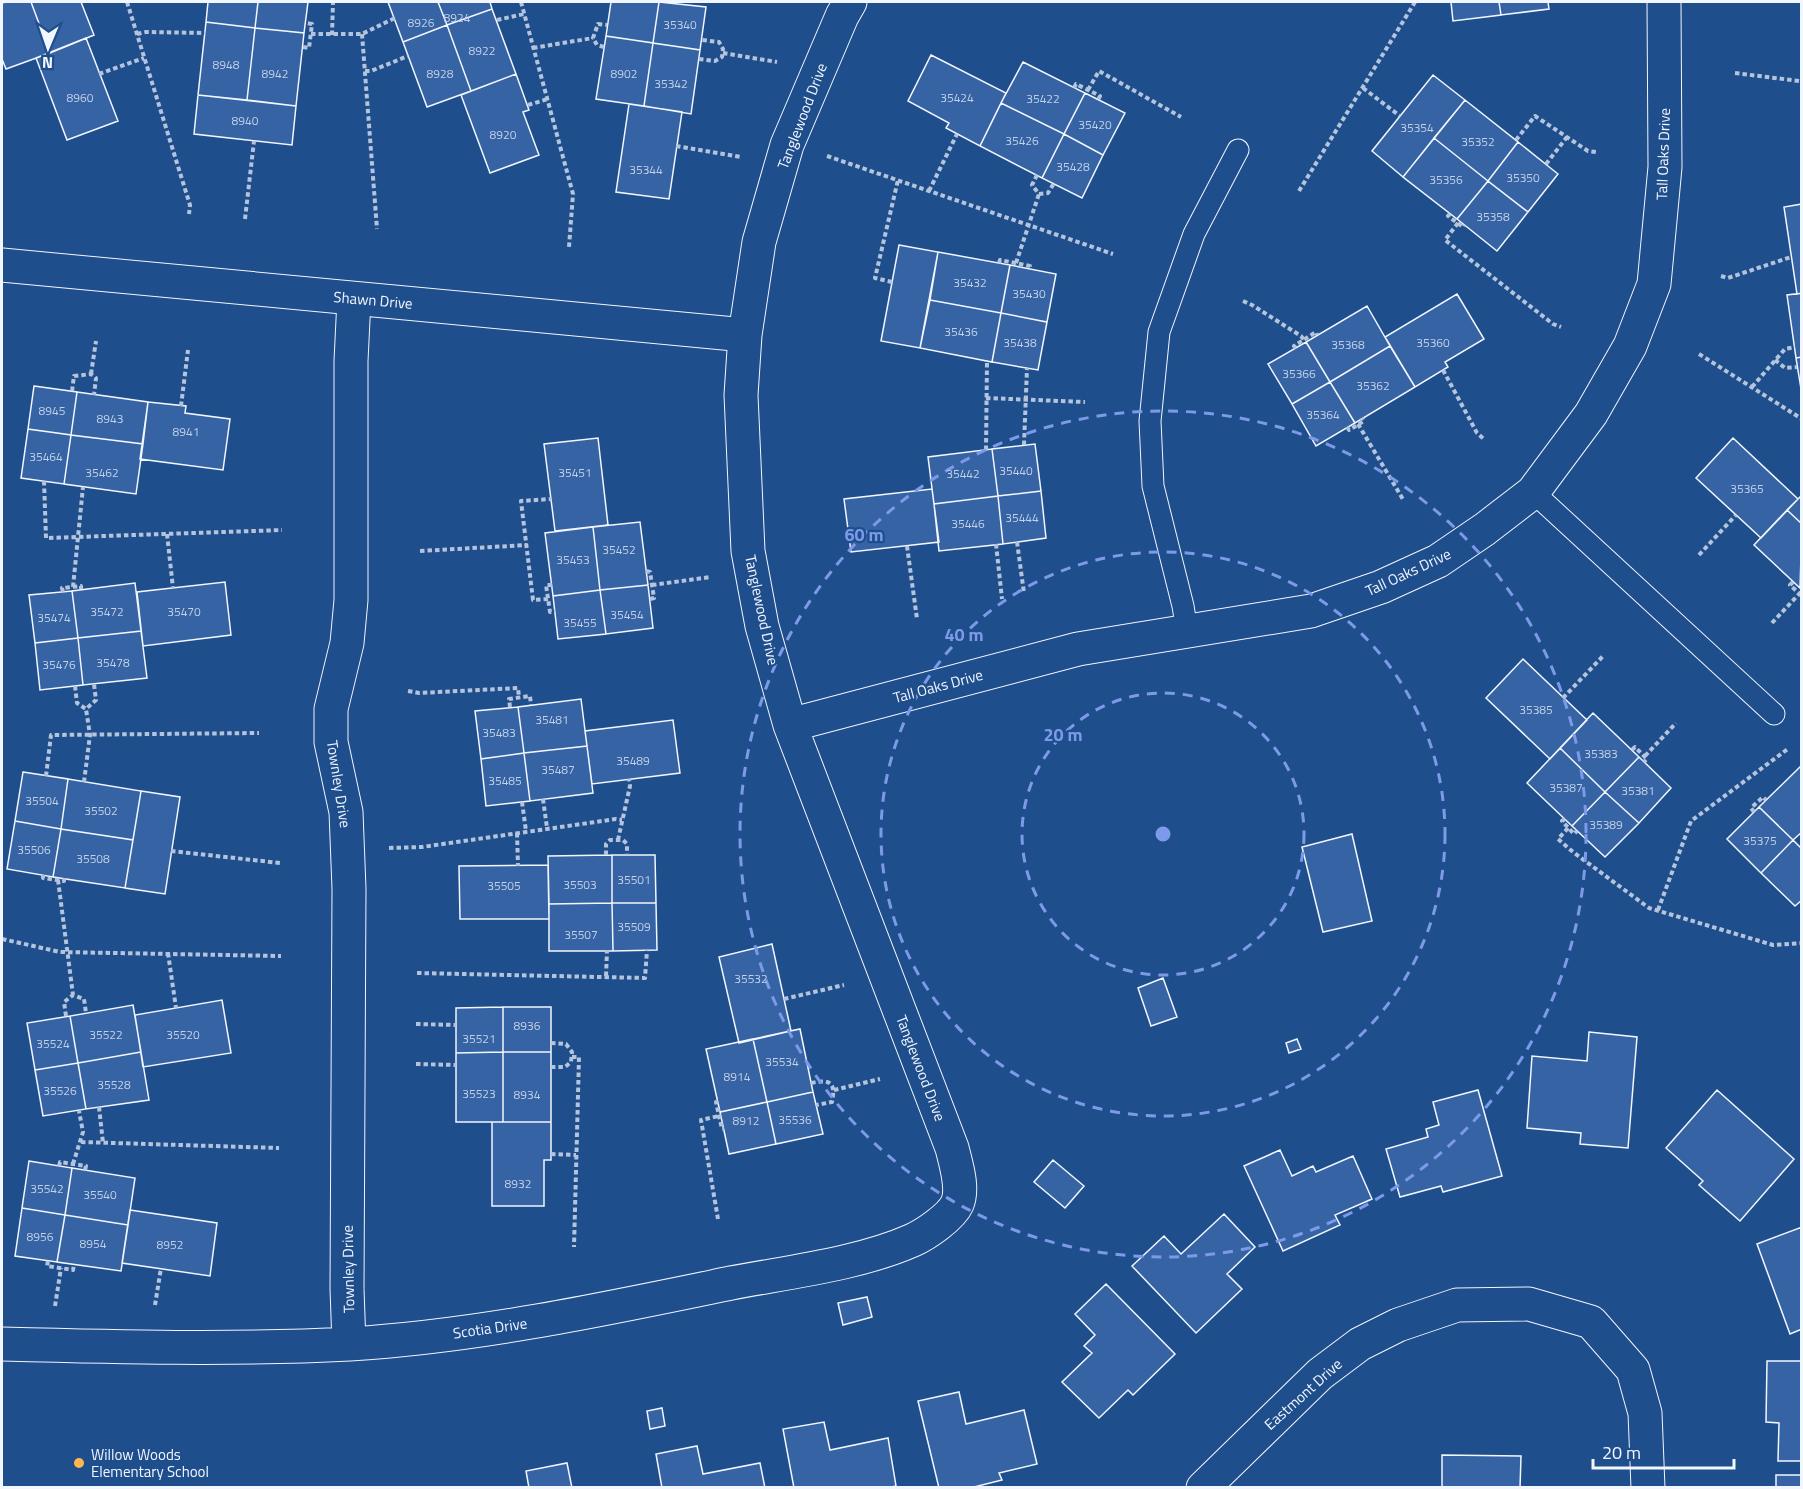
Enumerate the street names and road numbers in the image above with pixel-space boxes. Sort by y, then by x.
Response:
street label: Tanglewood Drive [771,60,833,172]
street label: Tall Oaks Drive [1650,108,1676,200]
street label: Shawn Drive [333,285,413,315]
street label: Tall Oaks Drive [1361,542,1455,602]
street label: Tanglewood Drive [739,553,785,667]
street label: Tall Oaks Drive [891,663,985,709]
street label: Townley Drive [321,739,357,829]
street label: Tanglewood Drive [890,1012,952,1124]
street label: Townley Drive [336,1225,360,1313]
street label: Scotia Drive [451,1311,529,1345]
street label: Eastmont Drive [1259,1353,1347,1435]

